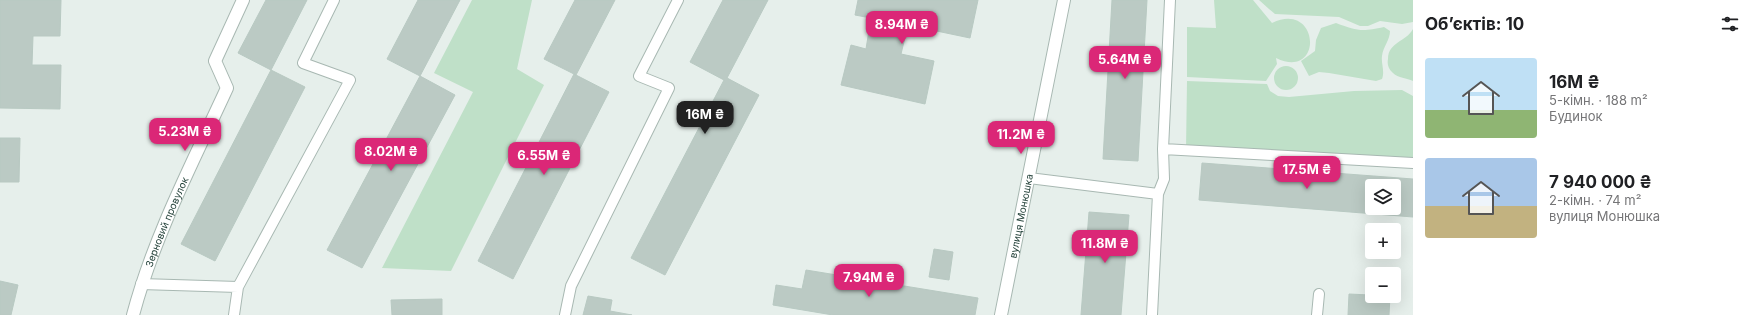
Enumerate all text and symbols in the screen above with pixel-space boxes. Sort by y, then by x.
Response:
pin: 8.94M ₴ [865,11,939,45]
icon: filters [1719,13,1741,35]
text: Об’єктів: 10 [1425,14,1524,34]
text: 8.94M ₴ [875,16,929,32]
pin: 5.64M ₴ [1088,46,1162,80]
text: 5.64M ₴ [1098,51,1152,67]
text: 16M ₴ [1549,72,1600,92]
icon: home [1457,74,1505,122]
text: 5-кімн. · 188 m² [1549,92,1648,108]
pin: 16M ₴ [677,101,733,135]
text: 16M ₴ [686,106,724,122]
text: Будинок [1549,108,1603,124]
pin: 5.23M ₴ [148,118,222,152]
pin: 11.2M ₴ [984,121,1058,155]
text: 5.23M ₴ [158,123,212,139]
text: 11.2M ₴ [997,126,1045,142]
pin: 8.02M ₴ [354,138,428,172]
pin: 6.55M ₴ [507,142,581,176]
text: 8.02M ₴ [364,143,418,159]
text: 6.55M ₴ [517,147,571,163]
pin: 17.5M ₴ [1270,156,1344,190]
text: 17.5M ₴ [1283,161,1331,177]
text: 7 940 000 ₴ [1549,172,1652,192]
street label: вулиця Монюшка [1007,173,1035,259]
street label: Зерновий провулок [143,174,191,269]
icon: home [1457,174,1505,222]
map controls [1365,179,1401,303]
button: layers [1365,179,1401,215]
text: 2-кімн. · 74 m² [1549,192,1641,208]
text: вулиця Монюшка [1549,208,1660,224]
button: + [1365,223,1401,259]
pin: 11.8M ₴ [1068,230,1142,264]
text: 11.8M ₴ [1081,235,1129,251]
pin: 7.94M ₴ [832,264,906,298]
button: − [1365,267,1401,303]
text: 7.94M ₴ [843,269,895,285]

